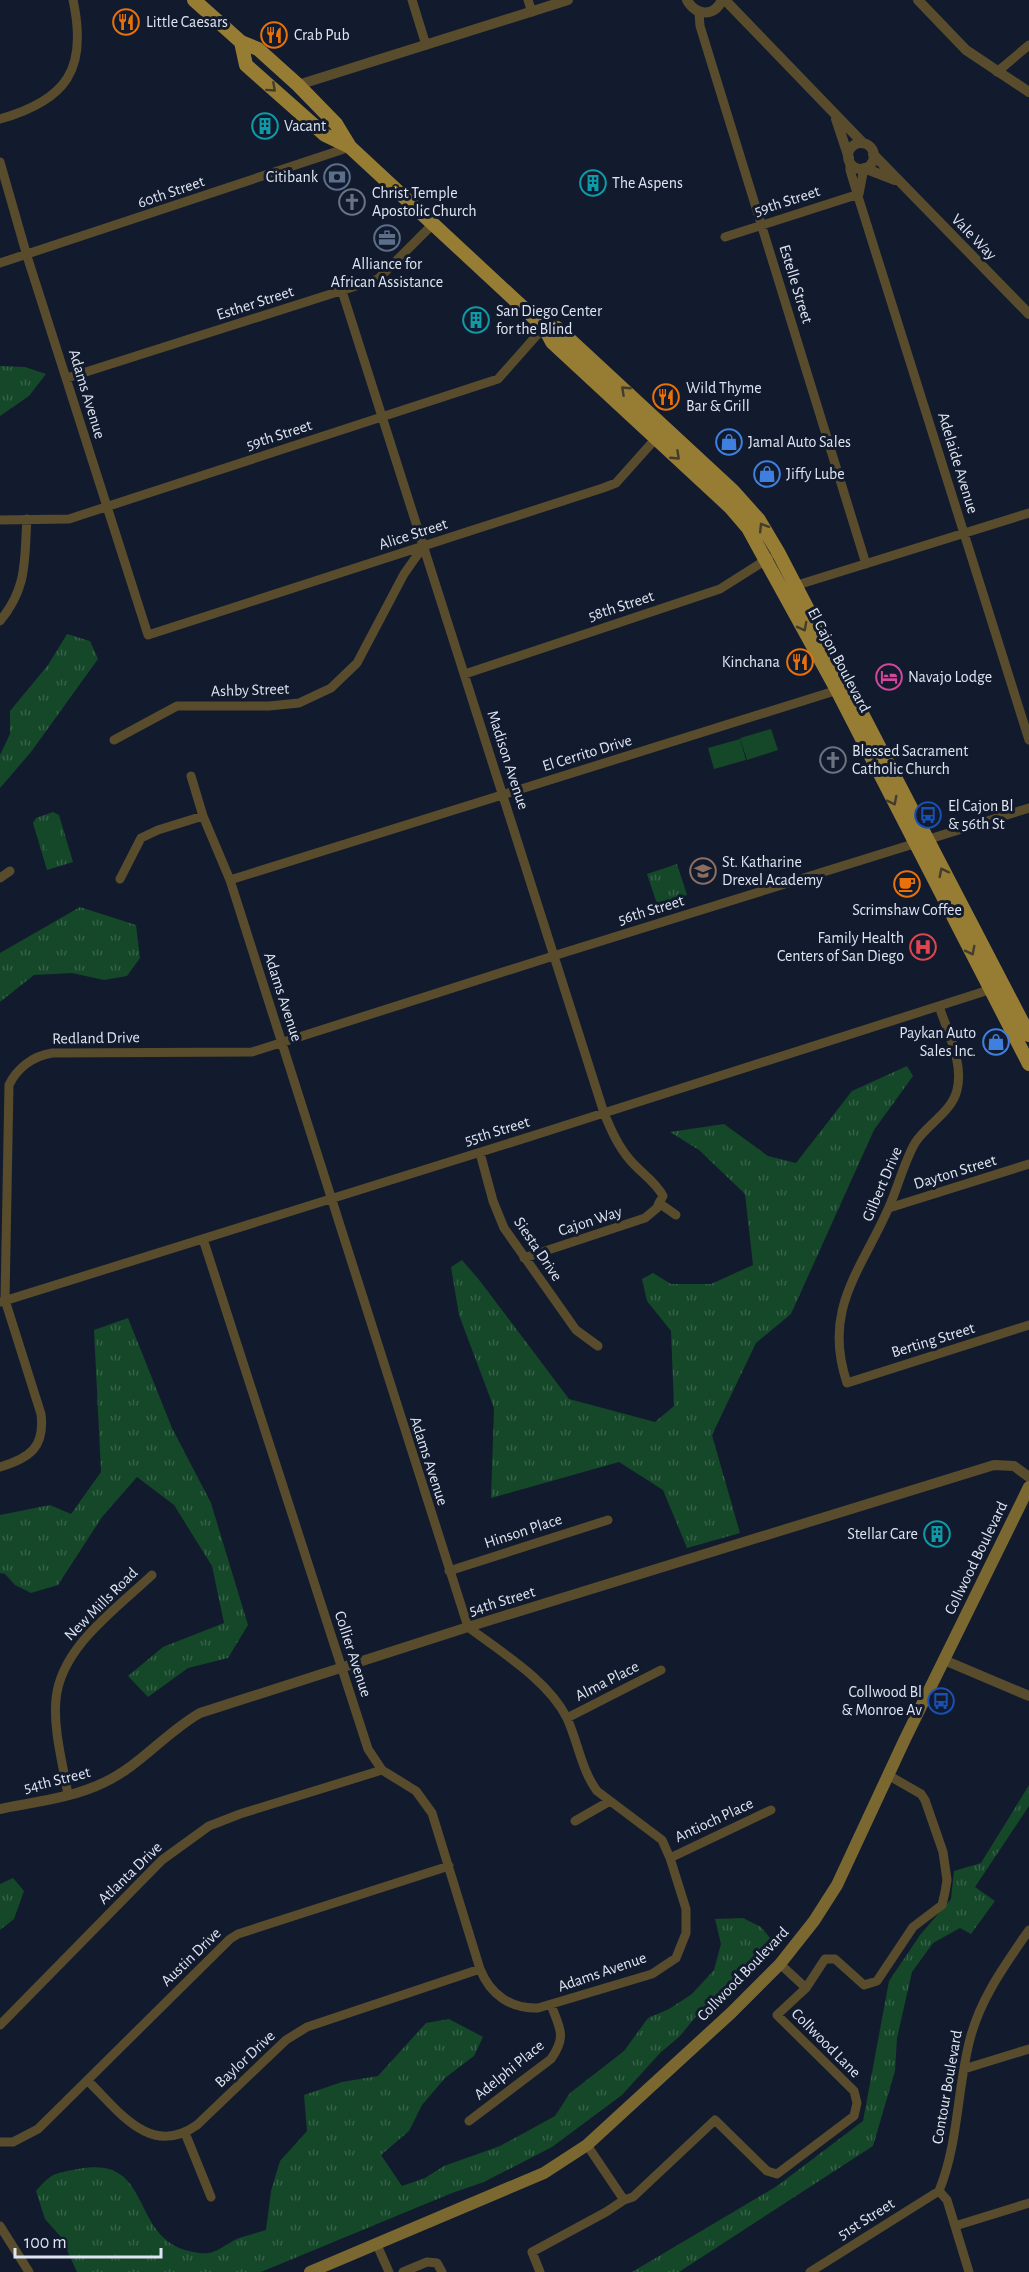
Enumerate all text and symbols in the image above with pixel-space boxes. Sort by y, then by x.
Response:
restaurant icon: Little Caesars [111,7,141,37]
place label: Little Caesars [146,14,228,30]
restaurant icon: Crab Pub [259,20,289,50]
place label: Crab Pub [294,27,350,43]
one-way arrow [265,81,276,92]
building icon: Vacant [250,111,280,141]
place label: Vacant [284,118,326,134]
bank icon: Citibank [322,162,352,192]
building icon: The Aspens [578,168,608,198]
place label: Citibank [266,169,319,185]
street label: 60th Street [135,173,207,211]
place label: The Aspens [612,175,683,191]
street label: 59th Street [752,183,822,219]
place label: Christ Temple Apostolic Church [372,185,476,219]
church icon: Christ Temple Apostolic Church [337,187,367,217]
street label: Vale Way [948,211,1000,264]
office icon: Alliance for African Assistance [372,223,402,253]
street label: Estelle Street [776,243,816,325]
place label: Alliance for African Assistance [331,256,443,290]
street label: Esther Street [215,283,295,323]
place label: San Diego Center for the Blind [496,303,603,337]
building icon: San Diego Center for the Blind [461,305,491,335]
street label: Adams Avenue [66,347,108,441]
place label: Wild Thyme Bar & Grill [686,380,762,414]
restaurant icon: Wild Thyme Bar & Grill [651,382,681,412]
one-way arrow [621,386,631,397]
street label: Adelaide Avenue [935,411,981,515]
street label: 59th Street [244,417,314,453]
shop icon: Jamal Auto Sales [714,427,744,457]
place label: Jamal Auto Sales [748,434,851,450]
one-way arrow [669,449,680,460]
shop icon: Jiffy Lube [752,459,782,489]
place label: Jiffy Lube [786,466,845,483]
street label: Alice Street [377,515,449,553]
one-way arrow [759,523,771,533]
street label: 58th Street [586,588,656,624]
street label: El Cajon Boulevard [804,605,873,715]
one-way arrow [796,621,807,632]
restaurant icon: Kinchana [785,647,815,677]
place label: Kinchana [722,654,780,670]
hotel icon: Navajo Lodge [874,662,904,692]
place label: Navajo Lodge [908,669,992,686]
street label: Ashby Street [210,681,290,700]
street label: Madison Avenue [484,708,532,812]
street label: El Cerrito Drive [540,732,634,774]
place label: Blessed Sacrament Catholic Church [852,743,968,777]
church icon: Blessed Sacrament Catholic Church [818,745,848,775]
one-way arrow [885,794,897,805]
place label: El Cajon Bl & 56th St [948,798,1013,832]
bus stop icon: El Cajon Bl & 56th St [913,800,943,830]
place label: St. Katharine Drexel Academy [722,854,823,889]
school or university icon: St. Katharine Drexel Academy [688,856,718,886]
one-way arrow [939,867,951,878]
cafe icon: Scrimshaw Coffee [892,869,922,899]
street label: 56th Street [616,892,686,928]
place label: Scrimshaw Coffee [852,902,962,918]
place label: Family Health Centers of San Diego [777,930,904,964]
hospital icon: Family Health Centers of San Diego [908,932,938,962]
one-way arrow [963,944,975,955]
street label: Adams Avenue [261,951,305,1043]
place label: Paykan Auto Sales Inc. [899,1025,976,1059]
shop icon: Paykan Auto Sales Inc. [981,1027,1011,1057]
street label: Redland Drive [52,1029,140,1047]
street label: 55th Street [463,1114,531,1148]
street label: Gilbert Drive [859,1144,905,1224]
street label: Dayton Street [912,1152,999,1193]
street label: Cajon Way [556,1203,624,1240]
street label: Siesta Drive [511,1214,565,1284]
street label: Berting Street [889,1320,977,1360]
street label: Adams Avenue [407,1415,451,1507]
street label: Collwood Boulevard [942,1499,1010,1617]
street label: Hinson Place [482,1511,564,1551]
building icon: Stellar Care [922,1519,952,1549]
place label: Stellar Care [847,1526,918,1542]
street label: New Mills Road [61,1564,141,1644]
street label: 54th Street [467,1583,537,1619]
street label: Collier Avenue [332,1609,374,1699]
street label: Alma Place [573,1658,641,1704]
place label: Collwood Bl & Monroe Av [841,1684,922,1718]
bus stop icon: Collwood Bl & Monroe Av [926,1686,956,1716]
street label: 54th Street [22,1764,92,1796]
street label: Antioch Place [672,1795,756,1845]
street label: Atlanta Drive [95,1839,165,1907]
street label: Collwood Boulevard [694,1924,792,2024]
street label: Austin Drive [158,1925,224,1989]
street label: Adams Avenue [556,1949,648,1995]
street label: Collwood Lane [788,2005,864,2081]
street label: Baylor Drive [212,2027,279,2091]
street label: Contour Boulevard [929,2029,965,2145]
street label: Adelphi Place [471,2037,547,2103]
street label: 51st Street [835,2195,897,2243]
scale bar [15,2221,160,2259]
text: 100 m [24,2234,67,2252]

